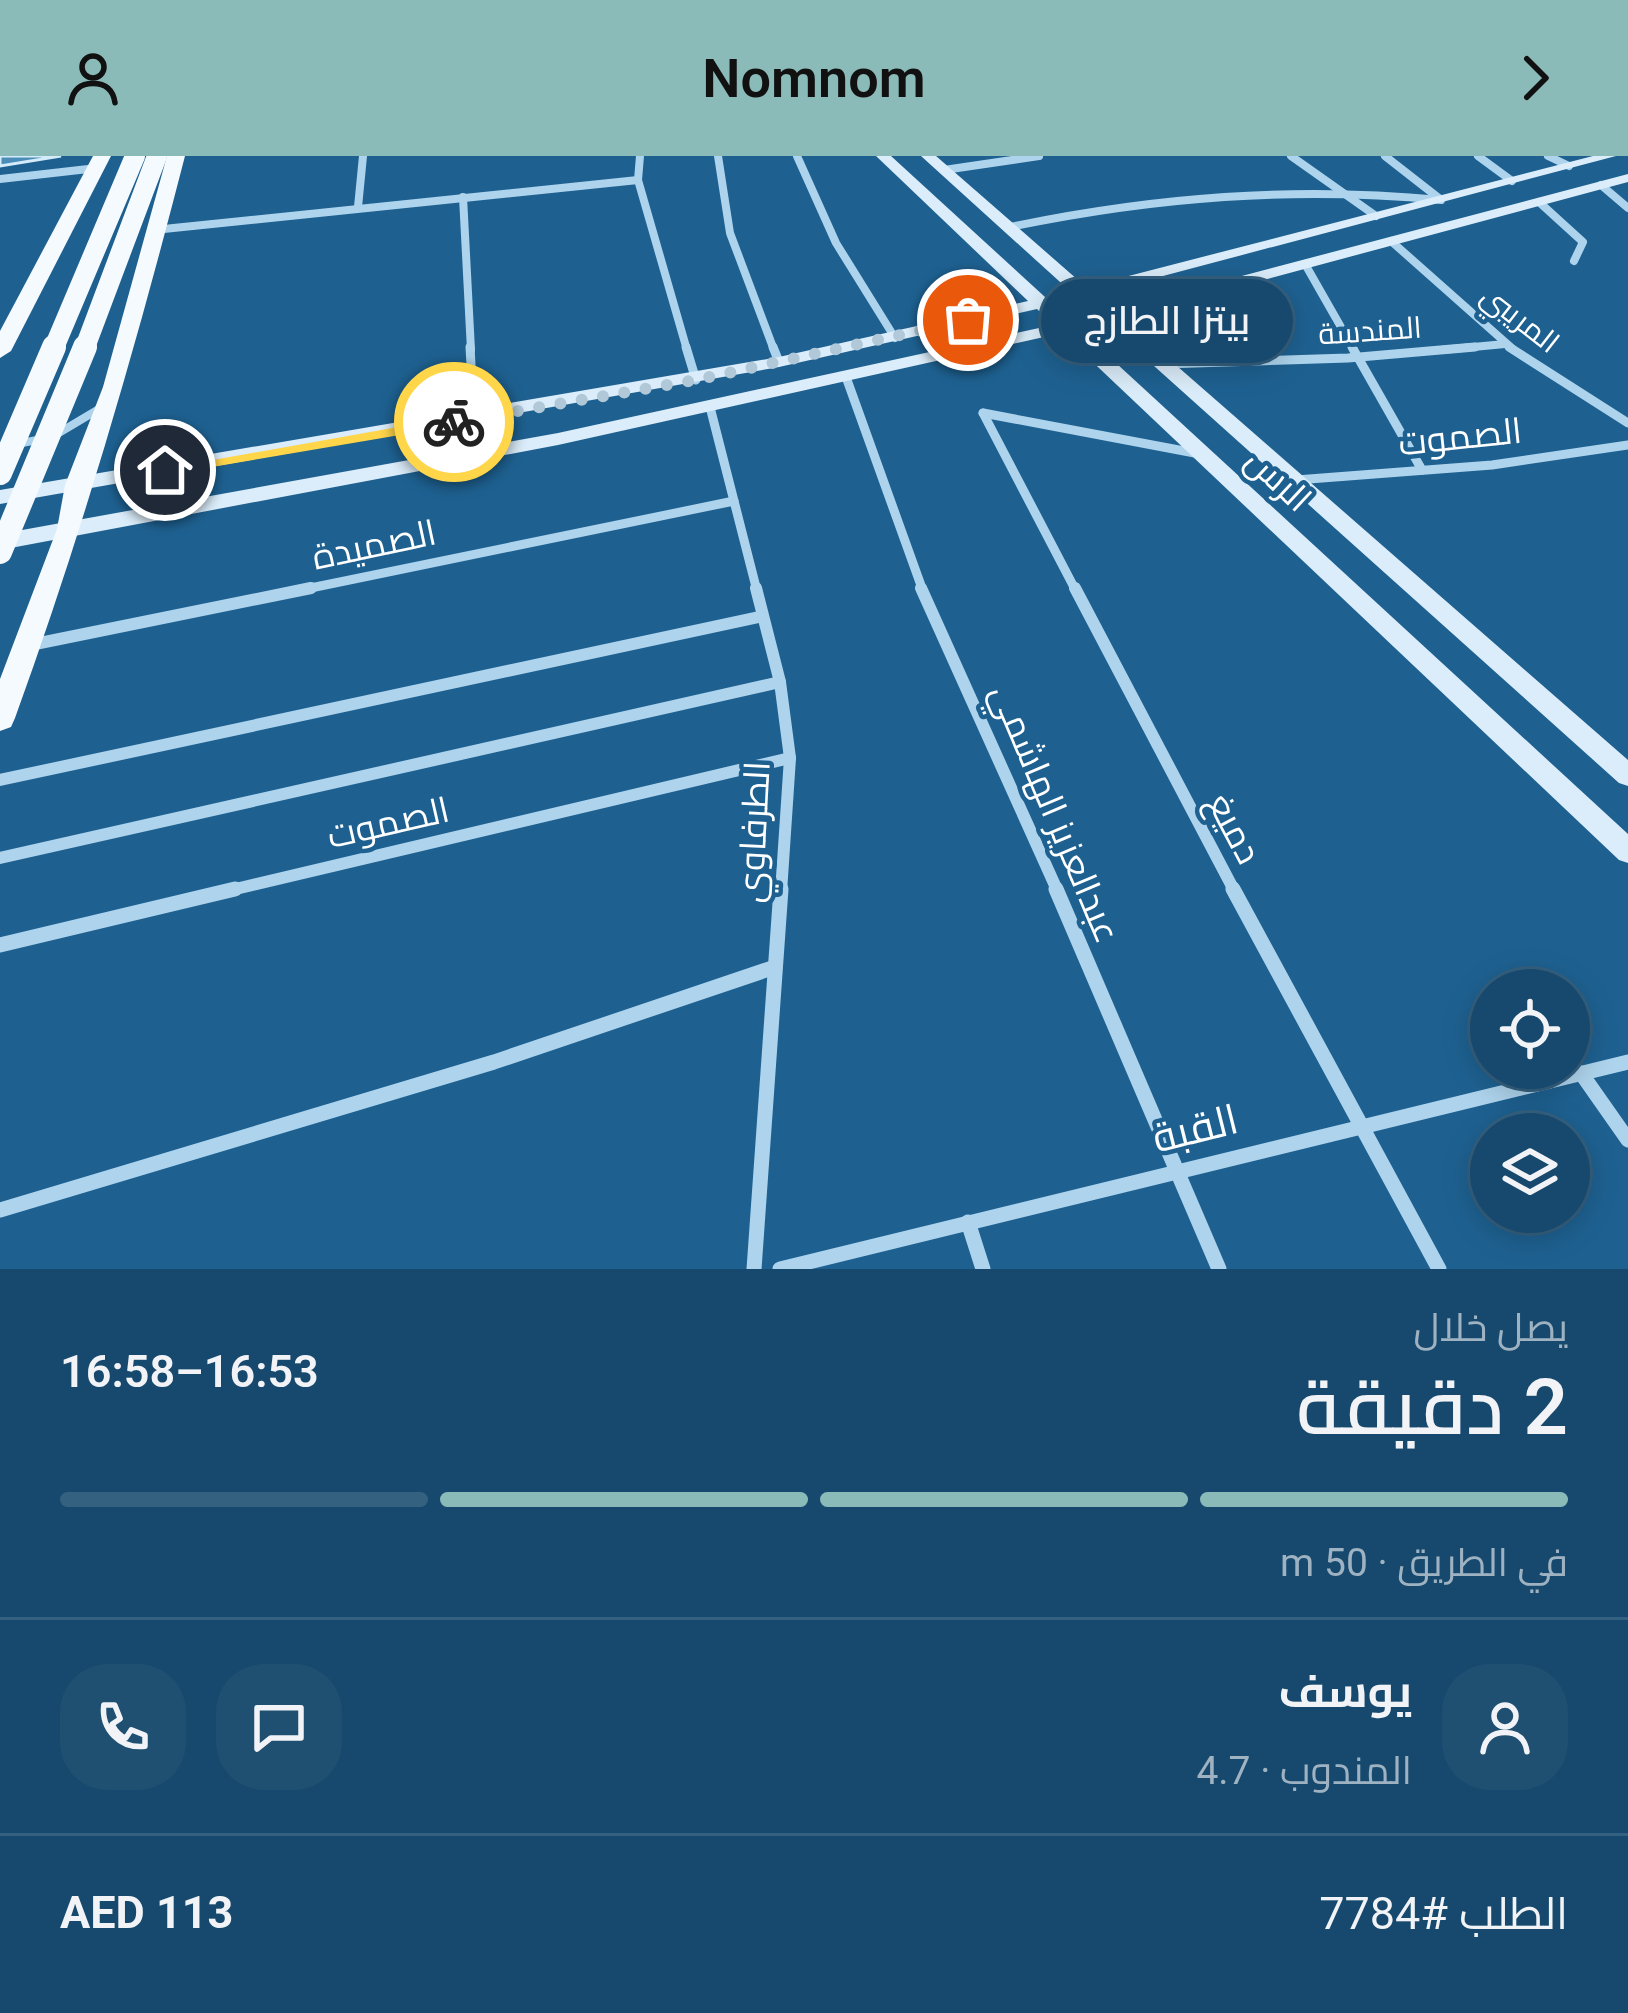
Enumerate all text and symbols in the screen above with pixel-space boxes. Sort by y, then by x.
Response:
icon: person [60,45,126,111]
icon: forward [1502,45,1568,111]
text: Nomnom [702,47,926,110]
pin [917,269,1019,371]
street label: المريبي [1471,277,1566,365]
callout: بيتزا الطازج [1040,278,1292,362]
icon: bag [935,287,1001,353]
text: بيتزا الطازج [1084,298,1250,344]
street label: المندسة [1317,309,1423,352]
courier [394,362,514,482]
icon: bike [421,389,487,455]
street label: الصموت [1396,410,1524,464]
pin [114,419,216,521]
icon: home [132,437,198,503]
street label: الرس [1237,439,1320,520]
street label: الصميدة [308,511,440,579]
street label: عبدالعزيز الهاشمي [975,678,1128,952]
street label: الطرفاوي [729,760,785,904]
street label: دميغ [1196,786,1270,872]
street label: الصموت [323,789,453,857]
map controls [1470,969,1590,1233]
button: locate [1470,969,1590,1089]
street label: القبة [1147,1094,1243,1163]
button: layers [1470,1113,1590,1233]
text: يصل خلال [1414,1305,1568,1351]
text: 16:53–16:58 [60,1345,319,1398]
text: 2 دقيقة [1296,1362,1568,1453]
text: في الطريق · 50 m [1280,1540,1568,1586]
button: phone [60,1664,186,1790]
button: chat [216,1664,342,1790]
button: person [1442,1664,1568,1790]
text: يوسف [1278,1665,1412,1718]
text: المندوب · 4.7 [1196,1748,1412,1794]
text: AED 113 [60,1886,233,1939]
text: الطلب #7784 [1319,1887,1568,1940]

